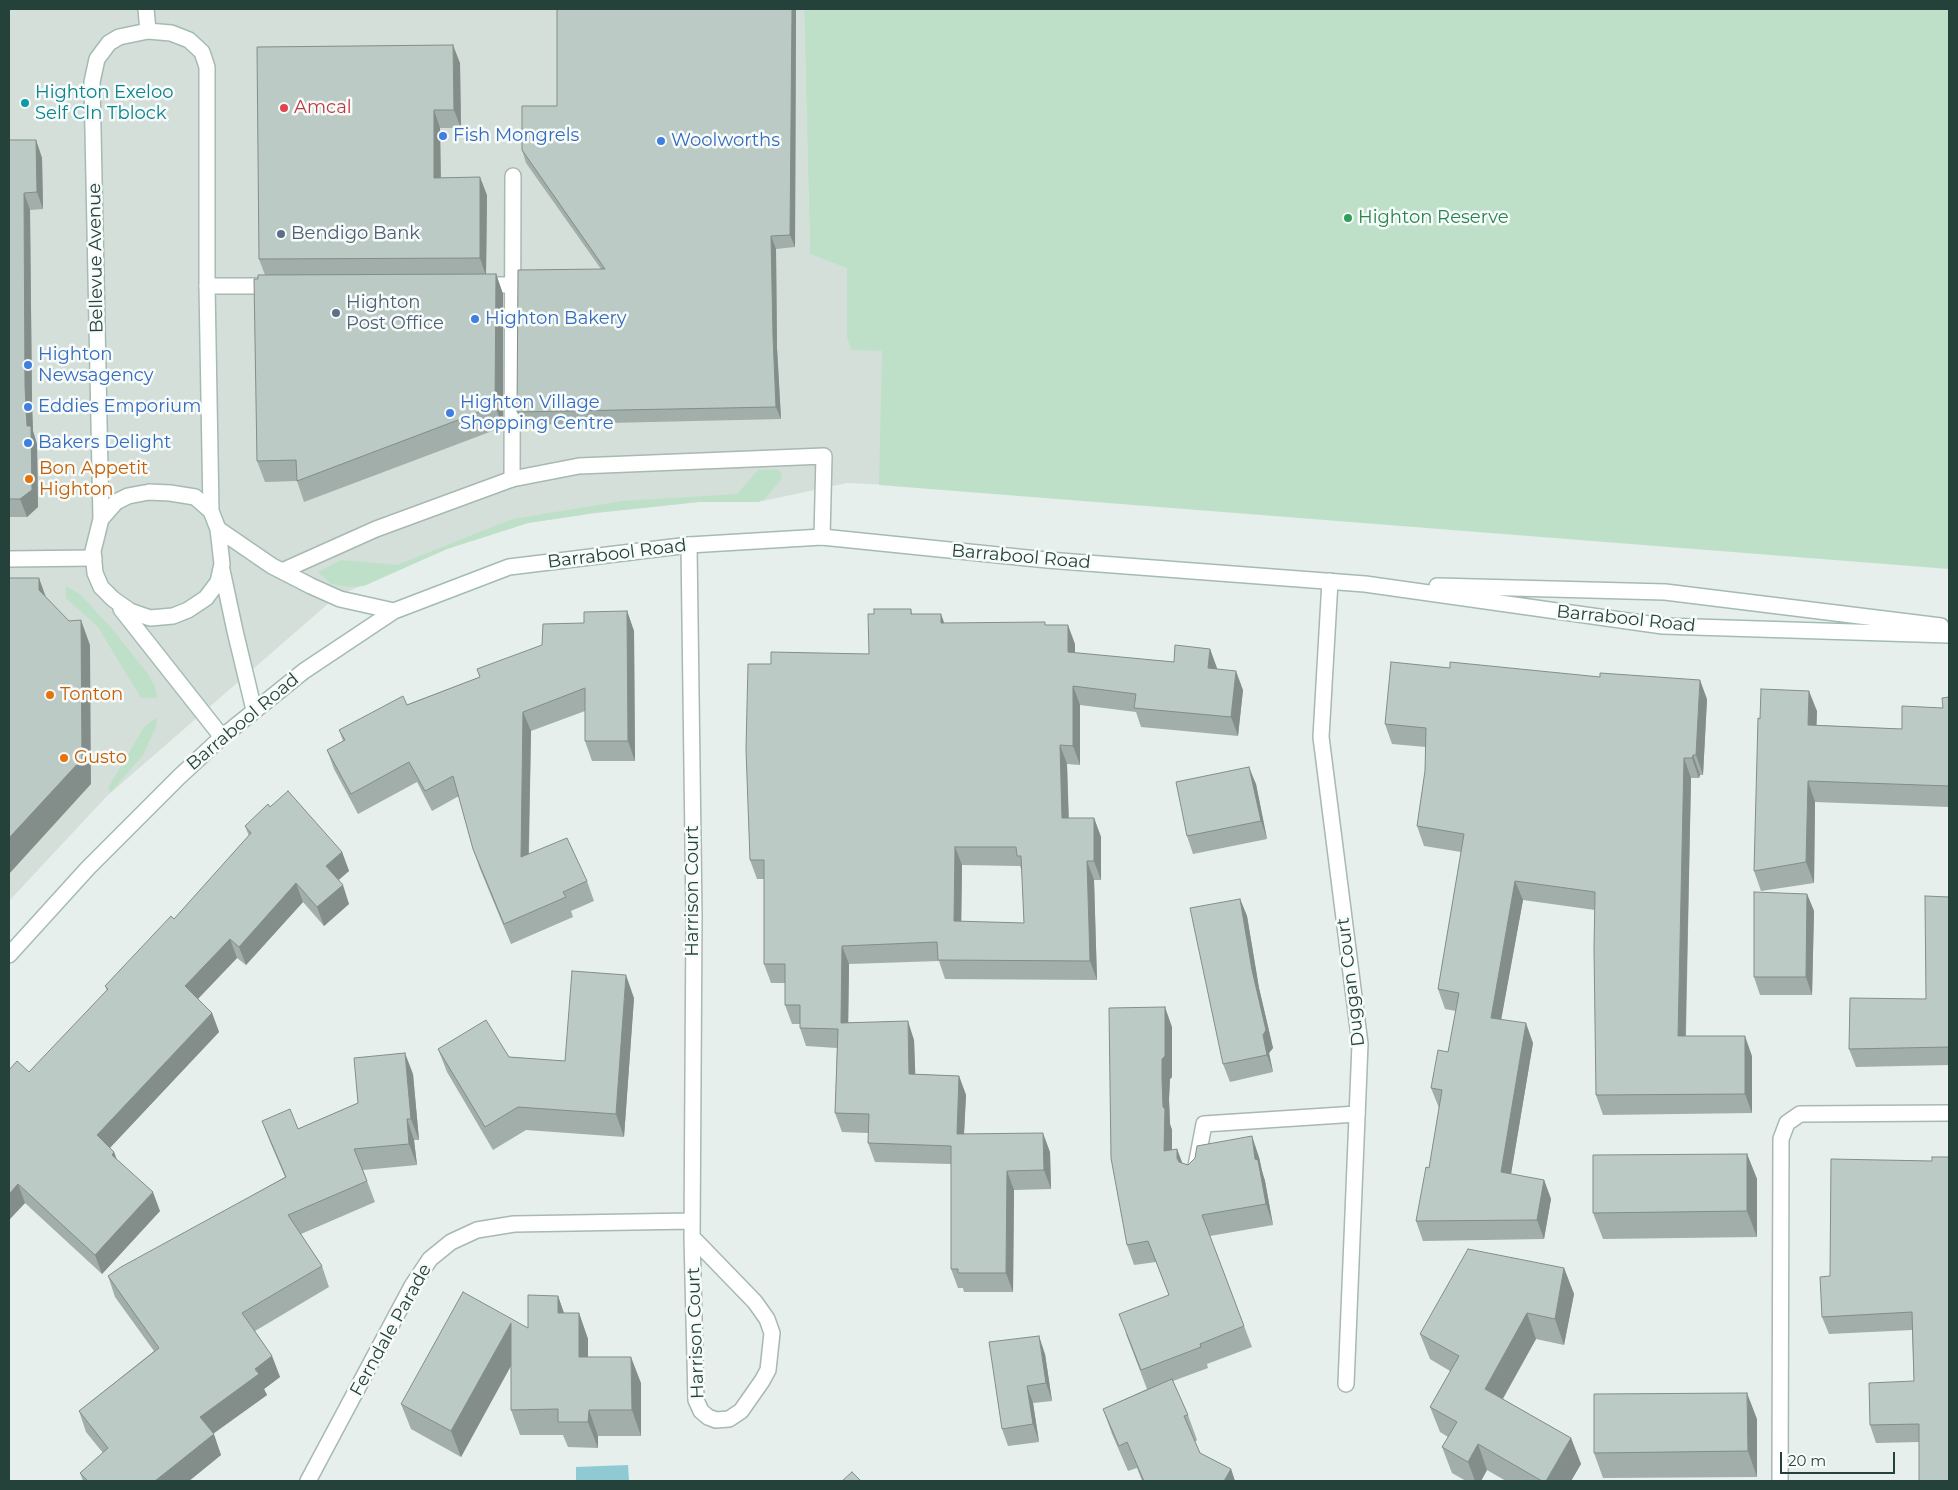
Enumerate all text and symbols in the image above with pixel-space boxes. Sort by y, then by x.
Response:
place label: Highton Exeloo Self Cln Tblock [35,82,173,125]
marker: Highton Exeloo Self Cln Tblock [19,97,31,109]
place label: Amcal [294,97,352,119]
marker: Amcal [278,102,290,114]
place label: Fish Mongrels [453,125,579,147]
marker: Fish Mongrels [437,130,449,142]
place label: Woolworths [671,130,780,152]
marker: Woolworths [655,135,667,147]
street label: Bellevue Avenue [84,183,108,333]
place label: Highton Reserve [1358,207,1509,229]
marker: Highton Reserve [1342,212,1354,224]
place label: Bendigo Bank [291,223,420,245]
marker: Bendigo Bank [275,228,287,240]
place label: Highton Post Office [346,292,444,334]
marker: Highton Post Office [330,307,342,319]
place label: Highton Bakery [485,308,626,330]
marker: Highton Bakery [469,313,481,325]
place label: Highton Newsagency [38,344,154,386]
marker: Highton Newsagency [22,359,34,371]
place label: Highton Village Shopping Centre [460,392,614,434]
place label: Eddies Emporium [38,396,201,418]
marker: Eddies Emporium [22,401,34,413]
marker: Highton Village Shopping Centre [444,407,456,419]
place label: Bakers Delight [38,432,171,454]
marker: Bakers Delight [22,437,34,449]
place label: Bon Appetit Highton [39,458,148,500]
marker: Bon Appetit Highton [23,473,35,485]
street label: Barrabool Road [546,535,688,573]
street label: Barrabool Road [950,540,1092,574]
street label: Barrabool Road [1555,601,1697,637]
street label: Barrabool Road [183,669,303,775]
place label: Tonton [60,684,123,706]
marker: Tonton [44,689,56,701]
place label: Gusto [74,747,127,769]
marker: Gusto [58,752,70,764]
street label: Harrison Court [682,825,704,957]
street label: Duggan Court [1332,916,1370,1048]
street label: Ferndale Parade [346,1260,436,1400]
street label: Harrison Court [683,1267,709,1399]
scale bar [1783,1442,1898,1474]
text: 20 m [1788,1451,1826,1470]

